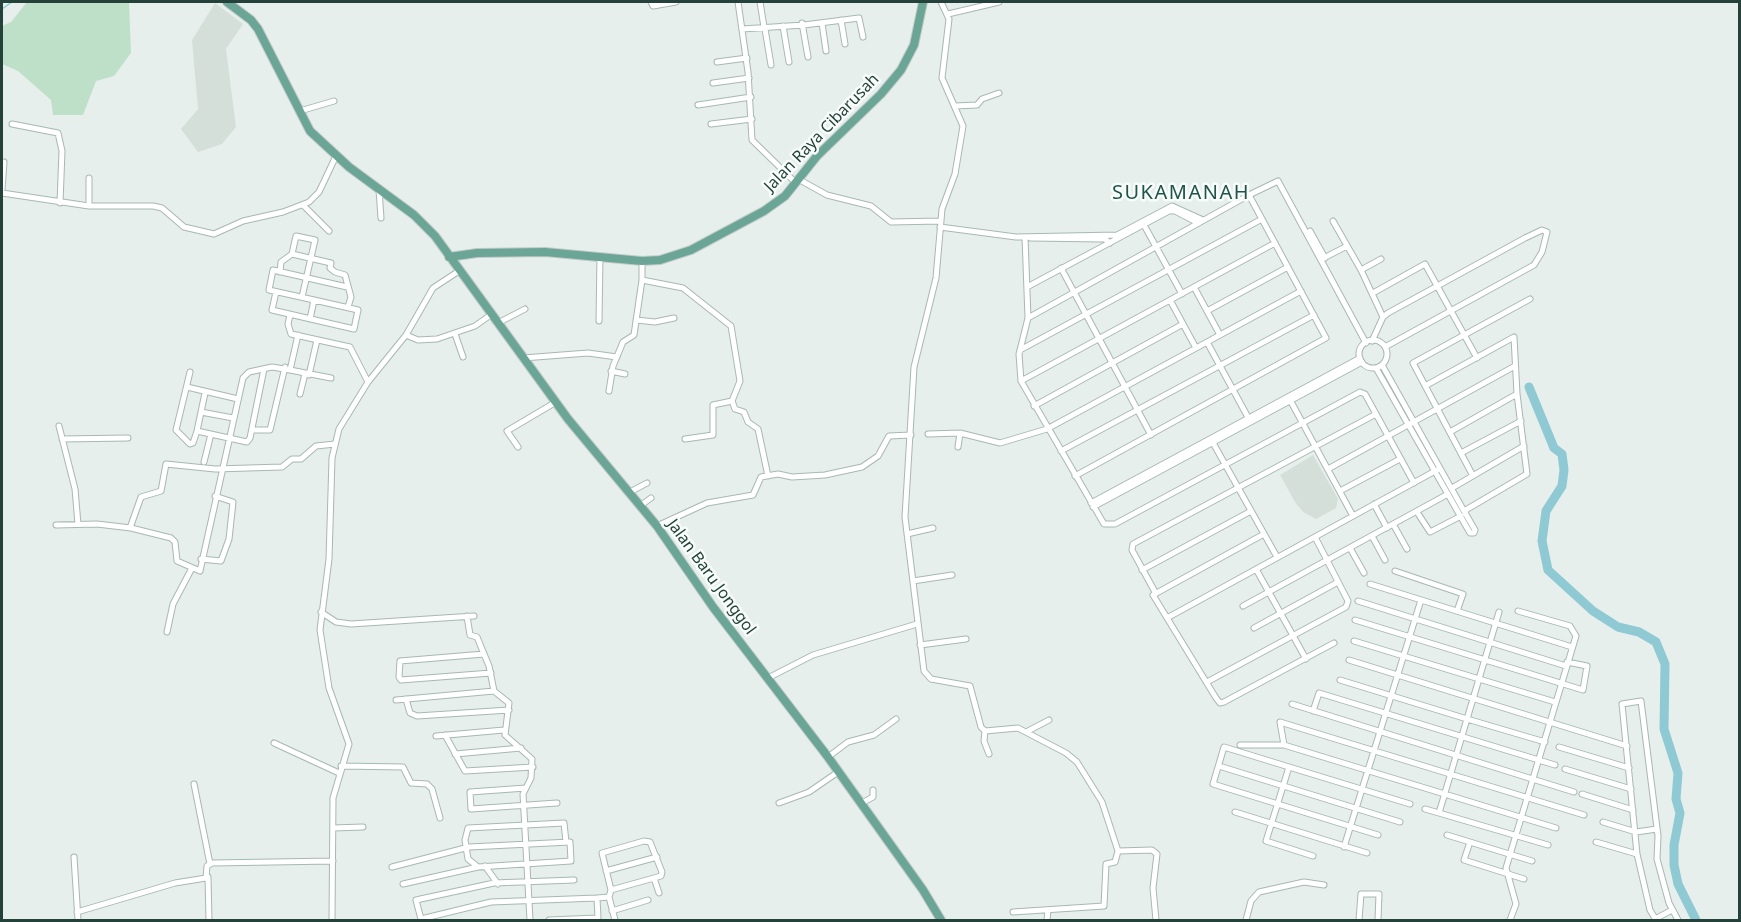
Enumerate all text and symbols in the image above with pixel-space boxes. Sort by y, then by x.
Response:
street label: Jalan Raya Cibarusah [761,70,883,196]
district label: SUKAMANAH [1112,181,1250,205]
street label: Jalan Baru Jonggol [663,516,759,638]

